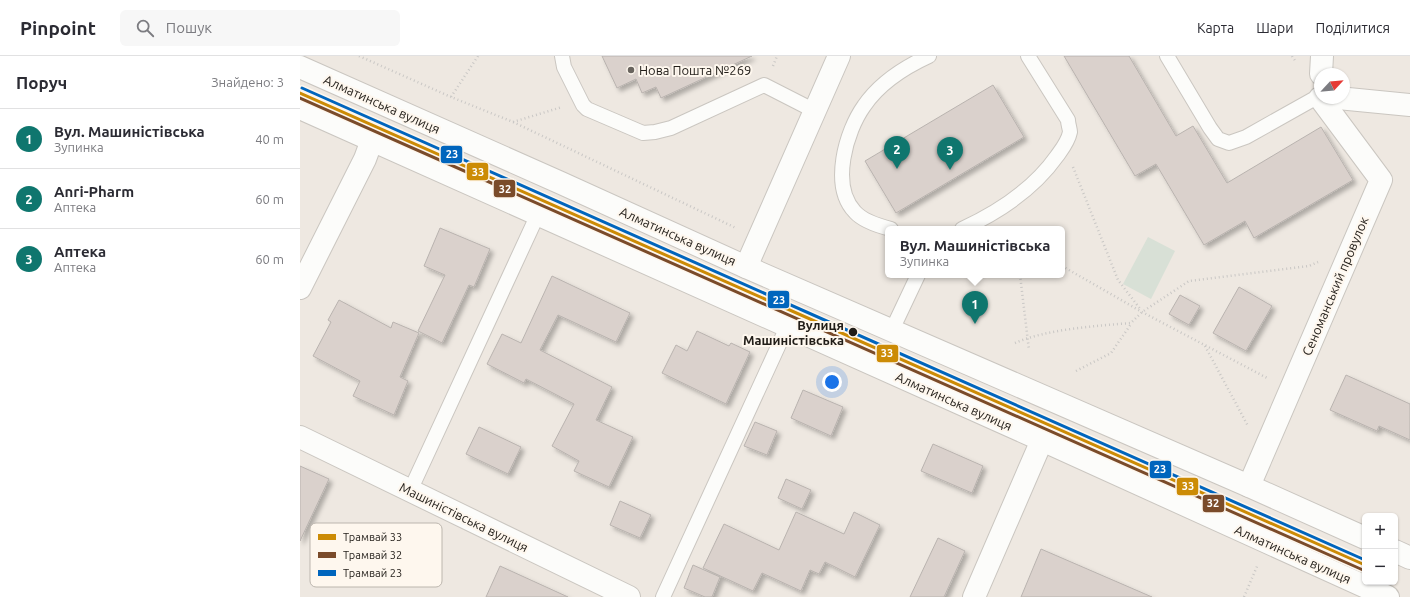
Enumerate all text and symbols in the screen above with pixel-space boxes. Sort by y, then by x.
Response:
search box [120,10,400,46]
text: Pinpoint [20,17,96,39]
icon: search [134,17,156,39]
text: Пошук [166,19,212,36]
text: Карта [1197,20,1234,36]
text: Шари [1256,20,1294,36]
text: Поділитися [1316,20,1390,36]
place label: Нова Пошта №269 [639,63,751,77]
marker: Нова Пошта №269 [626,65,636,75]
north arrow [1314,68,1350,104]
street label: Алматинська вулиця [322,72,442,136]
text: Поруч [16,73,67,92]
text: Знайдено: 3 [211,75,284,89]
text: Вул. Машиністівська [54,123,205,140]
text: 1 [25,132,33,146]
text: 40 m [255,132,284,146]
pin: 2 [884,136,910,169]
pin: 3 [937,137,963,170]
text: Зупинка [54,140,104,154]
line badge: 23 [440,145,463,164]
text: 23 [446,148,458,160]
line badge: 33 [466,162,489,181]
text: 33 [472,166,484,178]
line badge: 32 [493,179,516,198]
text: Anri-Pharm [54,183,134,200]
text: 32 [499,183,511,195]
text: 2 [25,192,33,206]
text: 60 m [255,192,284,206]
text: Аптека [54,200,96,214]
street label: Алматинська вулиця [618,204,738,268]
street label: Сеноманський провулок [1299,214,1371,358]
popup [885,226,1065,278]
text: Вул. Машиністівська [900,237,1050,254]
text: Аптека [54,243,106,260]
text: 3 [25,252,33,266]
text: 60 m [255,252,284,266]
text: Зупинка [900,254,949,268]
text: Аптека [54,260,96,274]
line badge: 23 [767,290,790,309]
pin: 1 [962,291,988,324]
text: 23 [773,294,785,306]
place label: Вулиця Машиністівська [743,318,844,347]
marker: Вулиця Машиністівська [847,326,859,338]
line badge: 33 [876,344,899,363]
text: 33 [881,347,893,359]
street label: Алматинська вулиця [894,369,1014,433]
your location [822,372,842,392]
line badge: 23 [1149,460,1172,479]
text: 23 [1154,463,1166,475]
line badge: 33 [1176,477,1199,496]
street label: Машиністівська вулиця [397,480,531,554]
text: 33 [1182,480,1194,492]
line badge: 32 [1202,494,1225,513]
text: 32 [1207,497,1219,509]
map controls [1362,513,1398,585]
button: + [1362,513,1398,549]
street label: Алматинська вулиця [1233,522,1353,586]
legend [310,523,442,587]
text: Трамвай 33 [343,531,402,543]
text: Трамвай 32 [343,549,402,561]
button: − [1362,549,1398,585]
text: Трамвай 23 [343,567,402,579]

